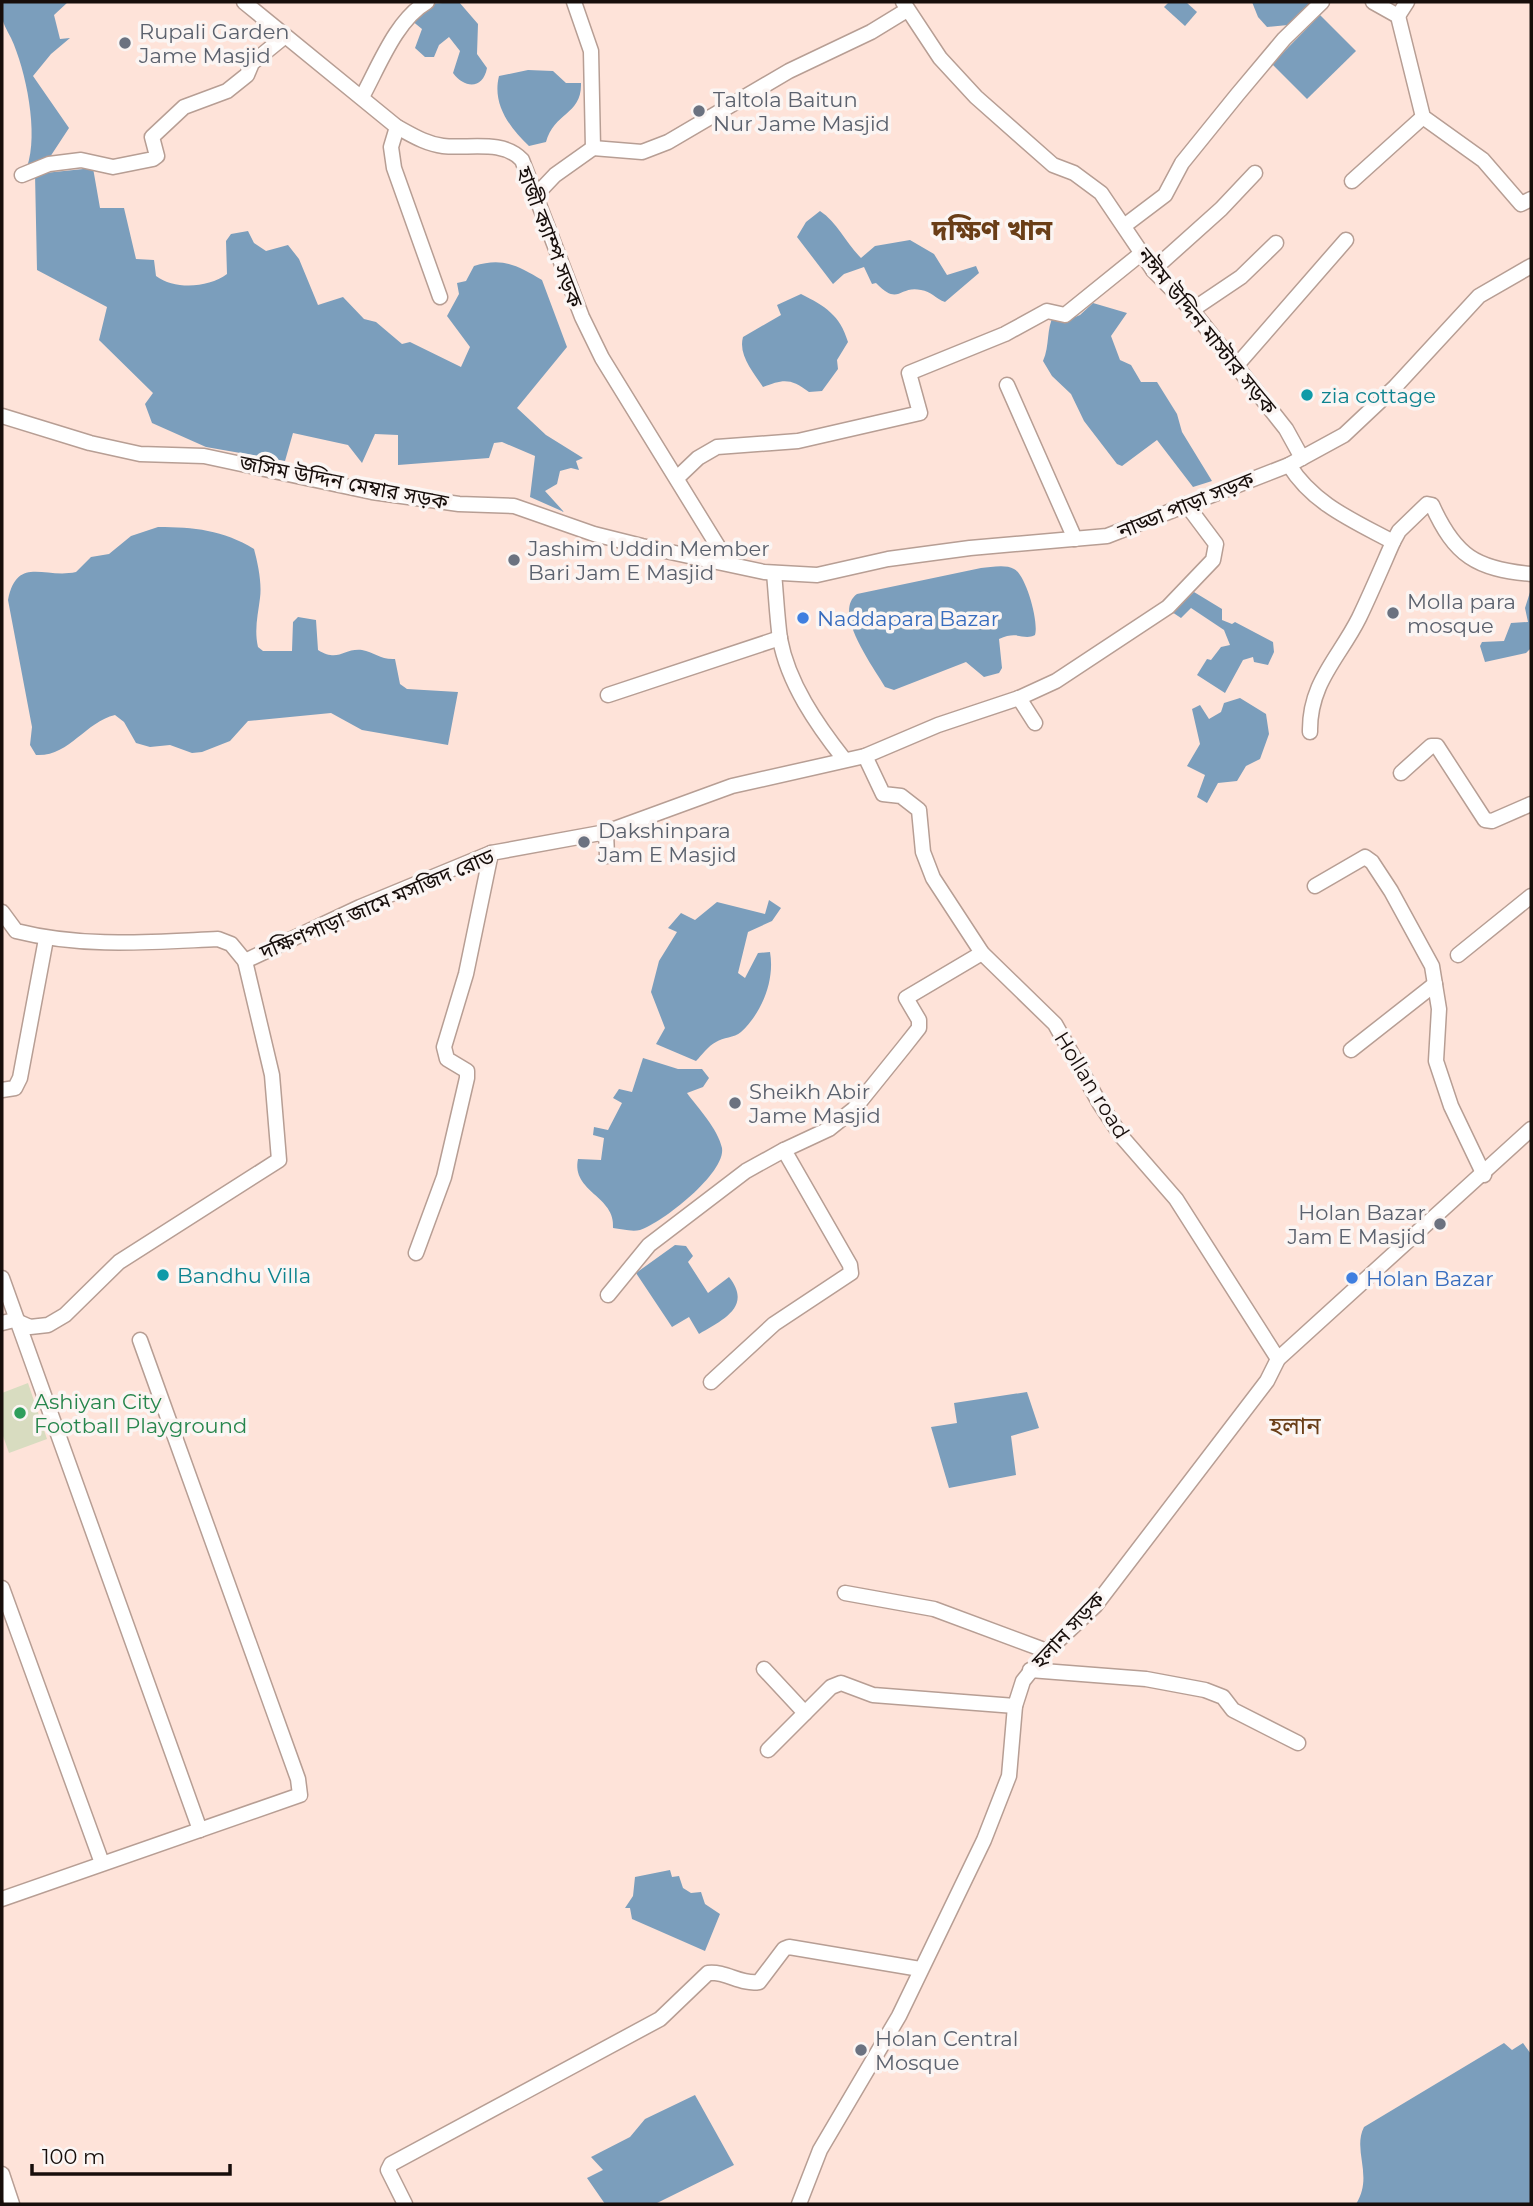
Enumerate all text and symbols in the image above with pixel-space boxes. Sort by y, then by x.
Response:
place label: Rupali Garden Jame Masjid [138,19,290,68]
marker: Rupali Garden Jame Masjid [117,35,133,51]
place label: Taltola Baitun Nur Jame Masjid [713,87,890,136]
marker: Taltola Baitun Nur Jame Masjid [691,103,707,119]
street label: হাজী ক্যাম্প সড়ক [511,162,589,312]
district label: দক্ষিণ খান [931,213,1053,247]
street label: নঈম উদ্দিন মাস্টার সড়ক [1131,242,1283,420]
place label: zia cottage [1321,383,1436,408]
marker: zia cottage [1299,387,1315,403]
street label: জসিম উদ্দিন মেম্বার সড়ক [236,449,452,515]
street label: নাড্ডা পাড়া সড়ক [1113,466,1259,544]
place label: Jashim Uddin Member Bari Jam E Masjid [527,536,770,585]
marker: Jashim Uddin Member Bari Jam E Masjid [506,552,522,568]
place label: Molla para mosque [1407,589,1516,638]
marker: Molla para mosque [1385,605,1401,621]
place label: Naddapara Bazar [817,606,999,631]
marker: Naddapara Bazar [795,610,811,626]
place label: Dakshinpara Jam E Masjid [597,818,737,867]
marker: Dakshinpara Jam E Masjid [576,834,592,850]
street label: দক্ষিণপাড়া জামে মসজিদ রোড [255,843,499,965]
street label: Hollan road [1049,1027,1135,1143]
place label: Sheikh Abir Jame Masjid [748,1079,881,1128]
marker: Sheikh Abir Jame Masjid [727,1095,743,1111]
place label: Holan Bazar Jam E Masjid [1286,1200,1426,1249]
marker: Holan Bazar Jam E Masjid [1432,1216,1448,1232]
place label: Bandhu Villa [177,1263,311,1288]
place label: Holan Bazar [1366,1266,1494,1291]
marker: Bandhu Villa [155,1267,171,1283]
marker: Holan Bazar [1344,1270,1360,1286]
place label: Ashiyan City Football Playground [34,1389,247,1438]
marker: Ashiyan City Football Playground [12,1405,28,1421]
district label: হলান [1268,1411,1321,1440]
street label: হলান সড়ক [1026,1586,1110,1674]
place label: Holan Central Mosque [875,2026,1018,2075]
marker: Holan Central Mosque [853,2042,869,2058]
scale bar [32,2132,229,2176]
text: 100 m [42,2144,105,2169]

